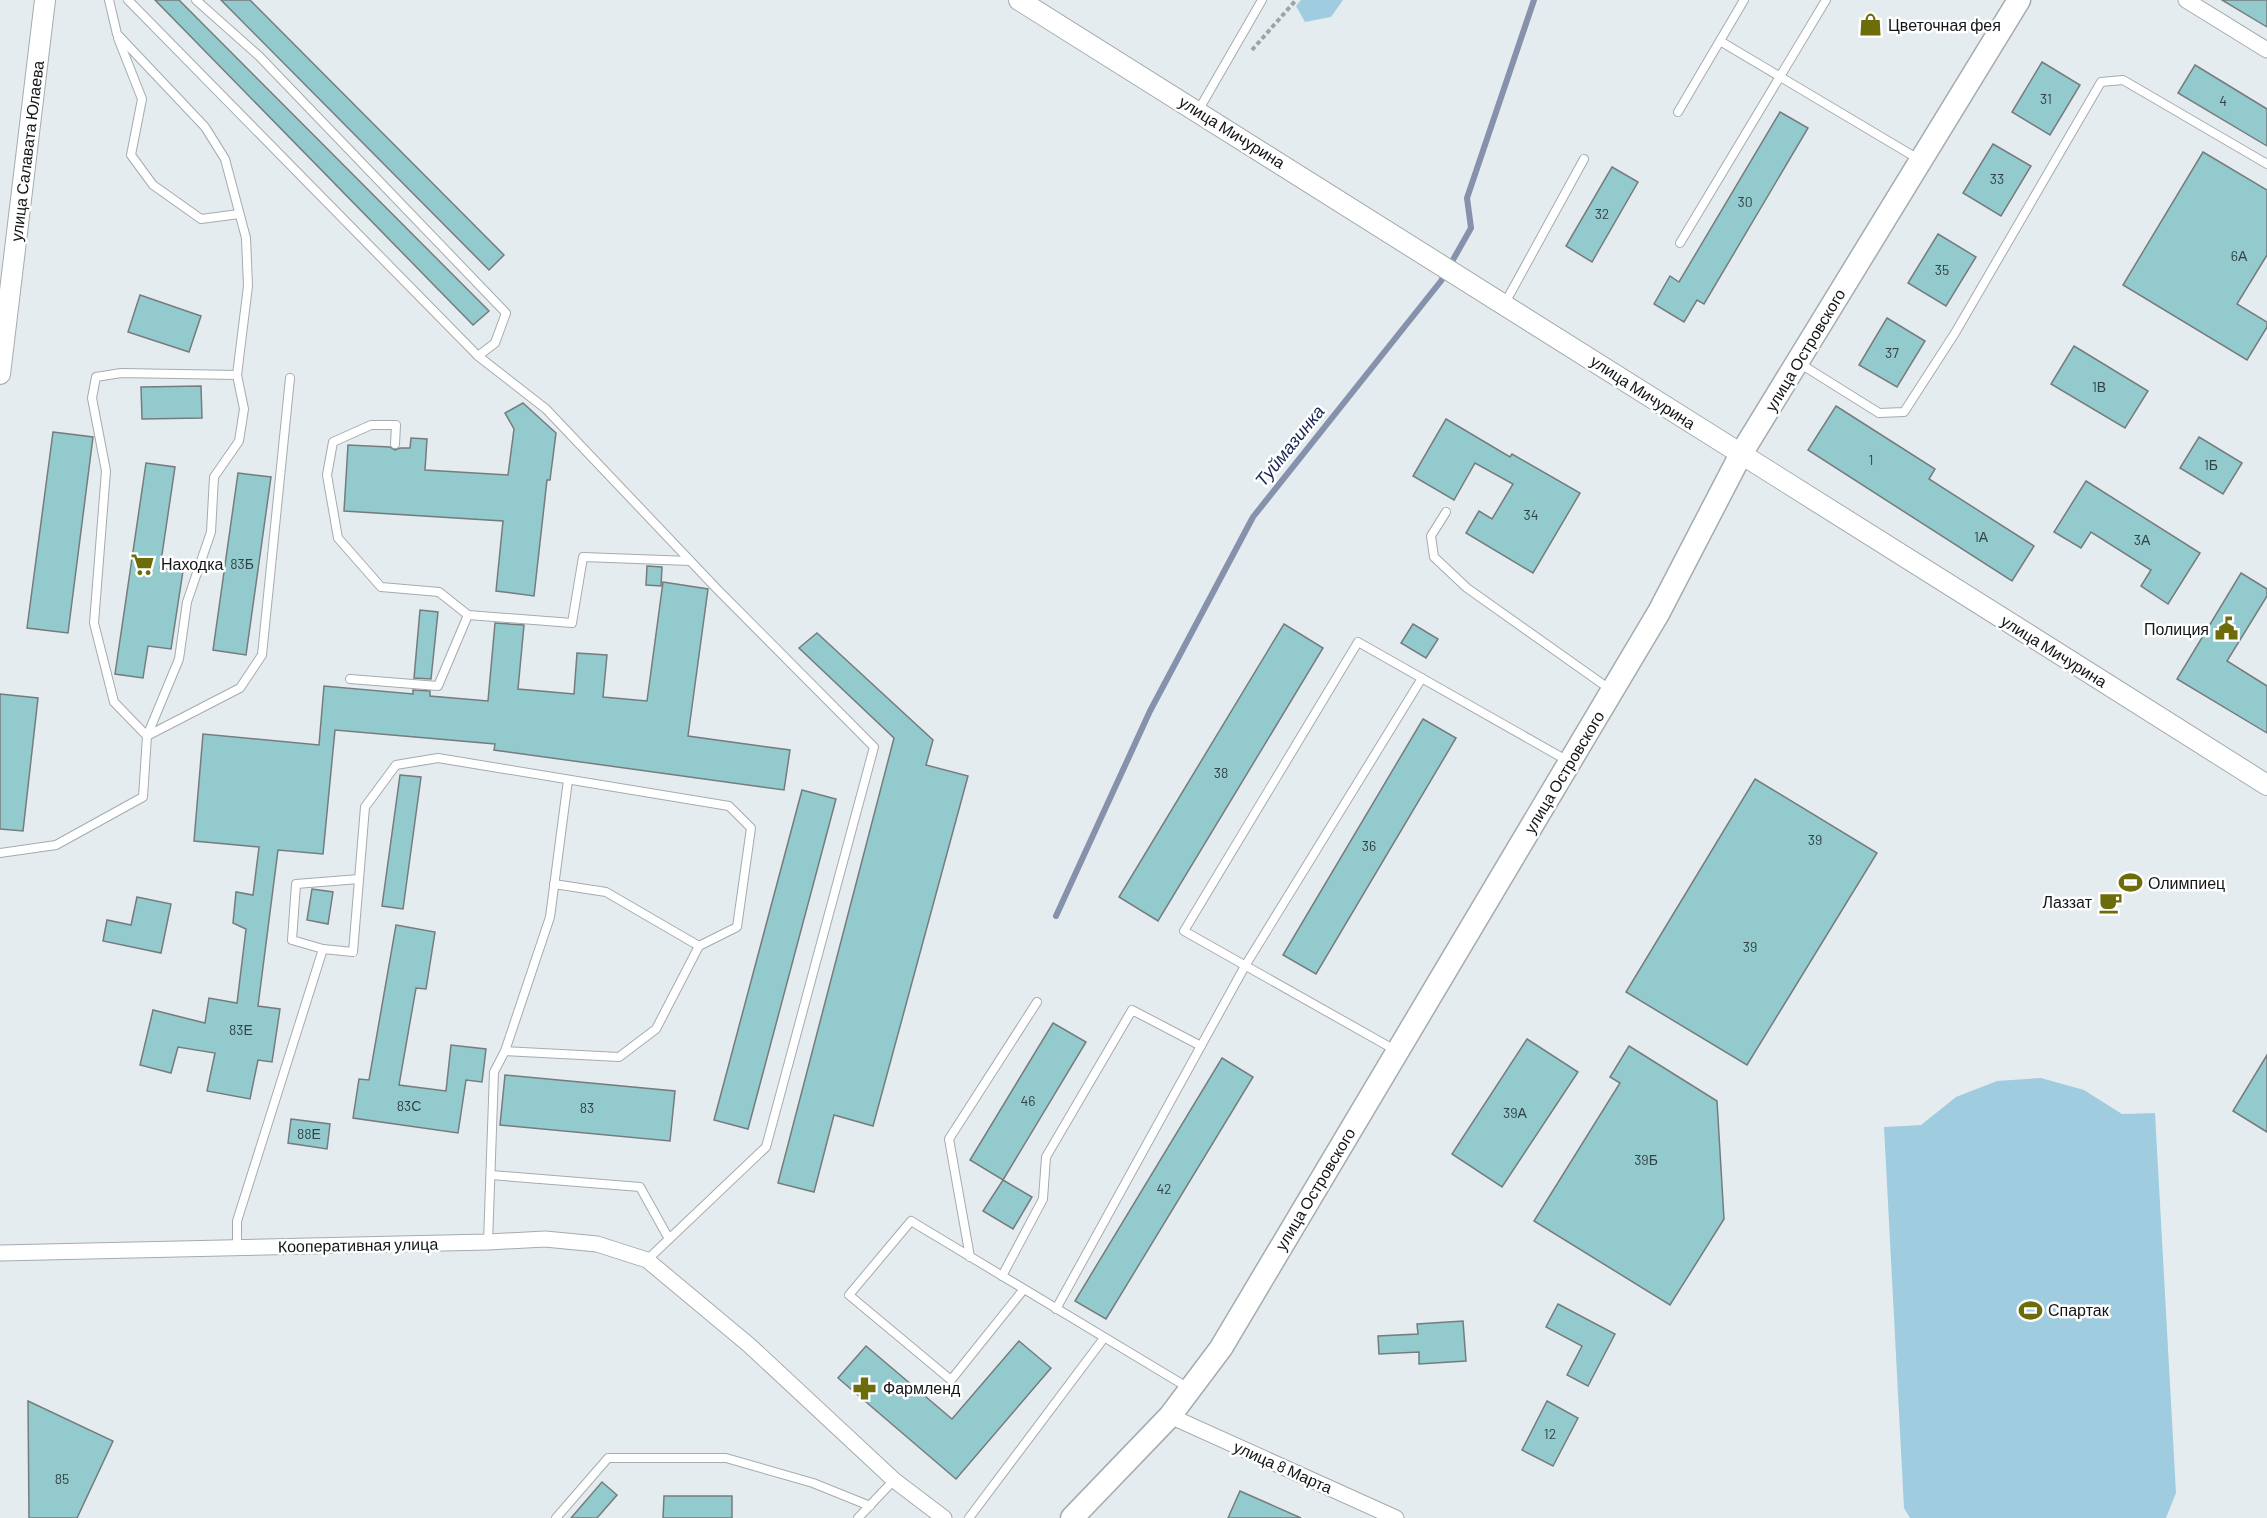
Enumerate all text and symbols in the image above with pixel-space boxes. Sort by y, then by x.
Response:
shop icon: Цветочная фея [1857,12,1883,38]
place label: Цветочная фея [1888,15,2001,34]
street label: улица Салавата Юлаева [6,59,47,242]
house number: 31 [2040,90,2052,107]
street label: улица Мичурина [1176,91,1289,172]
house number: 4 [2219,92,2227,109]
house number: 33 [1990,170,2004,187]
house number: 30 [1737,193,1753,210]
house number: 32 [1595,205,1609,222]
house number: 6А [2231,247,2248,264]
house number: 35 [1935,261,1949,278]
street label: улица Островского [1760,285,1849,414]
house number: 37 [1885,344,1899,361]
street label: улица Мичурина [1587,351,1699,433]
house number: 1В [2092,378,2106,395]
water label: Туймазинка [1250,400,1329,490]
house number: 1 [1869,451,1873,468]
house number: 1Б [2204,456,2218,473]
house number: 34 [1524,506,1538,523]
house number: 1А [1974,528,1989,545]
house number: 3А [2134,531,2151,548]
supermarket icon: Находка [130,551,156,577]
place label: Находка [161,554,224,573]
house number: 83Б [230,555,254,572]
street label: улица Мичурина [1998,610,2111,691]
public building icon: Полиция [2214,616,2240,642]
place label: Полиция [2144,619,2209,638]
street label: улица Островского [1519,707,1608,836]
house number: 38 [1214,764,1228,781]
house number: 39 [1808,831,1822,848]
house number: 36 [1362,837,1376,854]
sports icon: Олимпиец [2117,870,2143,896]
place label: Олимпиец [2148,873,2225,892]
cafe icon: Лаззат [2097,889,2123,915]
place label: Лаззат [2042,892,2093,911]
house number: 39 [1743,938,1757,955]
house number: 83Е [229,1021,253,1038]
house number: 46 [1021,1092,1035,1109]
house number: 83С [397,1097,421,1114]
house number: 83 [580,1099,594,1116]
house number: 39А [1503,1104,1528,1121]
street label: улица Островского [1270,1124,1359,1253]
house number: 88Е [297,1125,321,1142]
house number: 39Б [1634,1151,1658,1168]
house number: 42 [1156,1180,1172,1197]
street label: Кооперативная улица [278,1234,438,1255]
sports icon: Спартак [2017,1297,2043,1323]
place label: Спартак [2048,1300,2110,1319]
pharmacy icon: Фармленд [852,1375,878,1401]
place label: Фармленд [883,1378,961,1397]
house number: 12 [1544,1425,1556,1442]
street label: улица 8 Марта [1231,1436,1335,1497]
house number: 85 [55,1470,69,1487]

